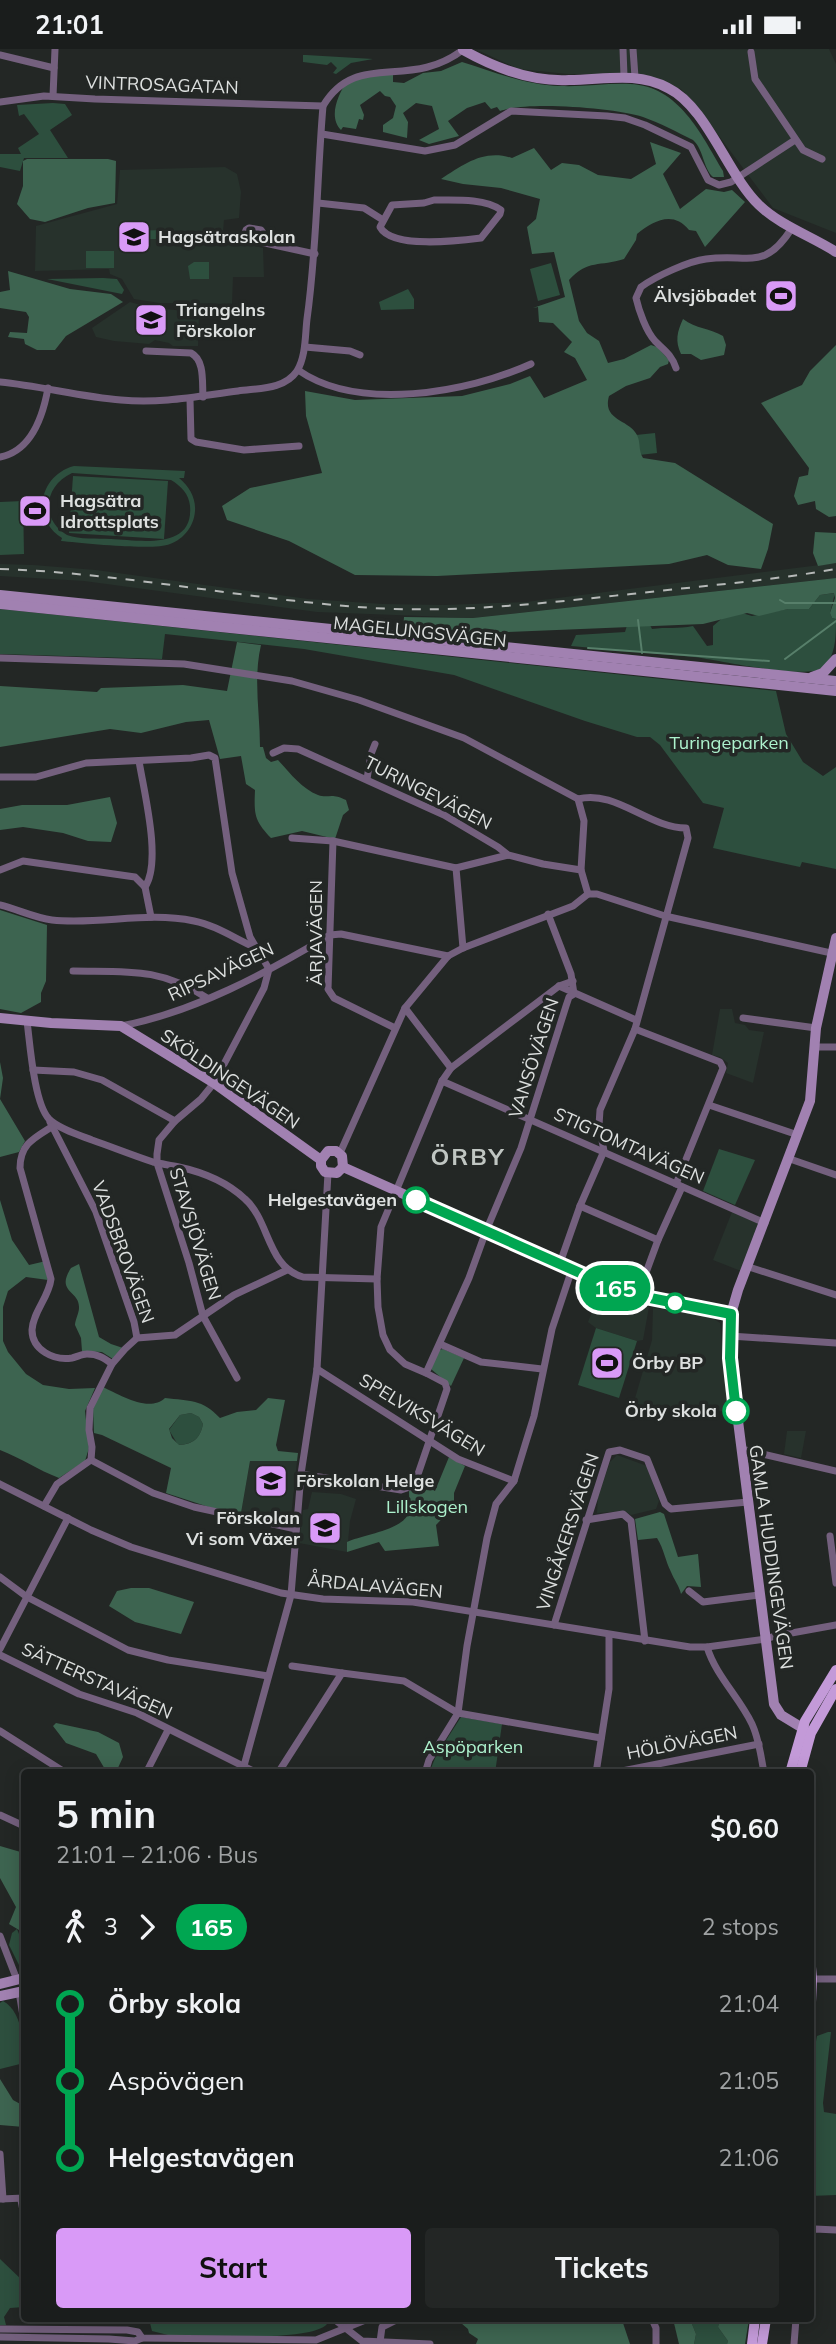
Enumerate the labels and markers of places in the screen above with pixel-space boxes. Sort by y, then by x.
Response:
school or university icon: Hagsätraskolan [115,218,153,256]
place label: Hagsätraskolan [158,225,296,248]
sports icon: Älvsjöbadet [762,277,800,315]
place label: Älvsjöbadet [654,284,756,307]
place label: Triangelns Förskolor [176,298,265,342]
school or university icon: Triangelns Förskolor [132,301,170,339]
place label: Hagsätra Idrottsplats [60,489,159,533]
sports icon: Hagsätra Idrottsplats [16,492,54,530]
marker: Helgestavägen [403,1187,429,1213]
place label: Helgestavägen [268,1188,397,1211]
unlabelled marker [665,1293,685,1313]
sports icon: Örby BP [588,1344,626,1382]
place label: Örby BP [632,1351,703,1374]
marker: Örby skola [723,1398,749,1424]
place label: Örby skola [625,1399,717,1422]
school or university icon: Förskolan Helge [252,1462,290,1500]
place label: Förskolan Helge [296,1469,434,1492]
place label: Förskolan Vi som Växer [185,1506,301,1550]
school or university icon: Förskolan Vi som Växer [306,1509,344,1547]

